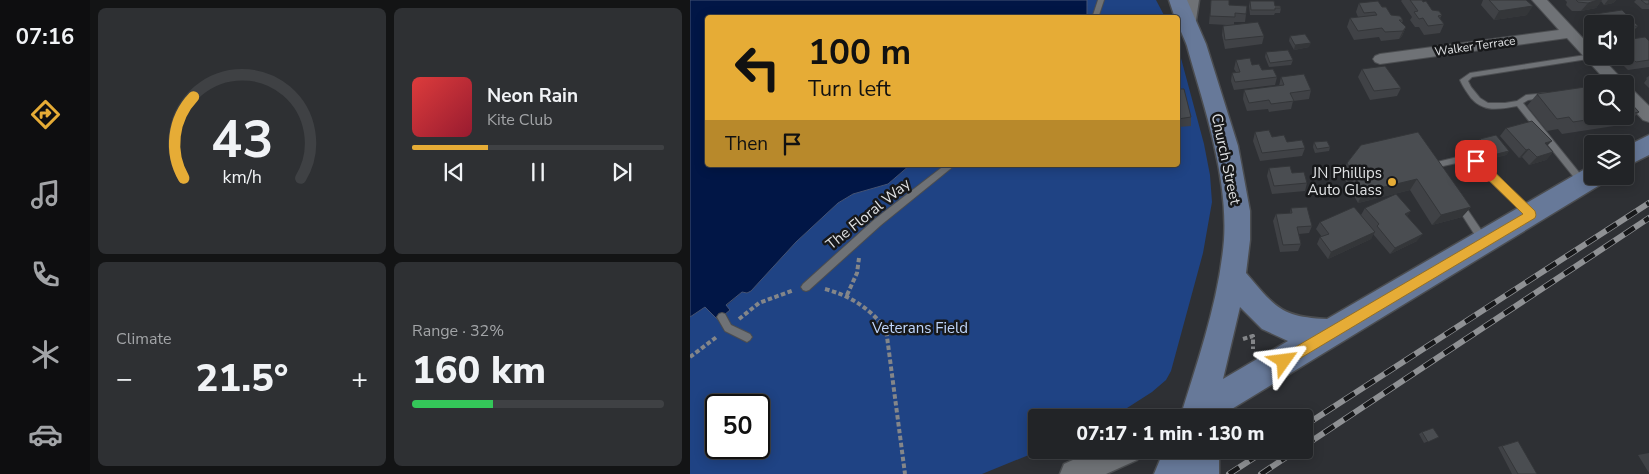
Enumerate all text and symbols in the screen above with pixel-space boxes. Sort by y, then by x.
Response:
map controls [1584,15,1634,185]
button: sound [1584,15,1634,65]
text: 07:16 [16,22,74,52]
text: 100 m [808,29,911,76]
street label: Walker Terrace [1434,32,1516,60]
icon: left [725,35,790,100]
text: Turn left [808,74,891,104]
button: search [1584,75,1634,125]
text: Neon Rain [487,83,578,109]
icon: directions [28,97,63,132]
text: 43 [211,104,273,175]
text: Kite Club [487,109,553,131]
street label: Church Street [1207,112,1246,207]
icon: arrive [778,130,806,158]
text: Then [725,131,768,157]
button: layers [1584,135,1634,185]
pin [1455,140,1497,182]
icon: arrive [1462,147,1490,175]
icon: previous [440,158,468,186]
icon: pause [524,158,552,186]
icon: next [608,158,636,186]
place label: JN Phillips Auto Glass [1308,163,1382,200]
text: km/h [222,165,262,189]
street label: The Floral Way [822,174,915,254]
marker: JN Phillips Auto Glass [1386,176,1398,188]
icon: music [28,177,63,212]
icon: phone [28,257,63,292]
park label: Veterans Field [871,318,968,338]
text: Range · 32% [412,320,504,342]
text: Climate [116,328,171,350]
position arrow [1257,334,1309,386]
icon: climate [28,337,63,372]
text: 160 km [412,345,546,396]
text: 21.5° [196,353,288,404]
text: − [116,360,133,398]
text: + [351,360,368,398]
speed limit sign: 50 [705,394,770,459]
icon: car [28,417,63,452]
text: 07:17 · 1 min · 130 m [1077,421,1264,447]

